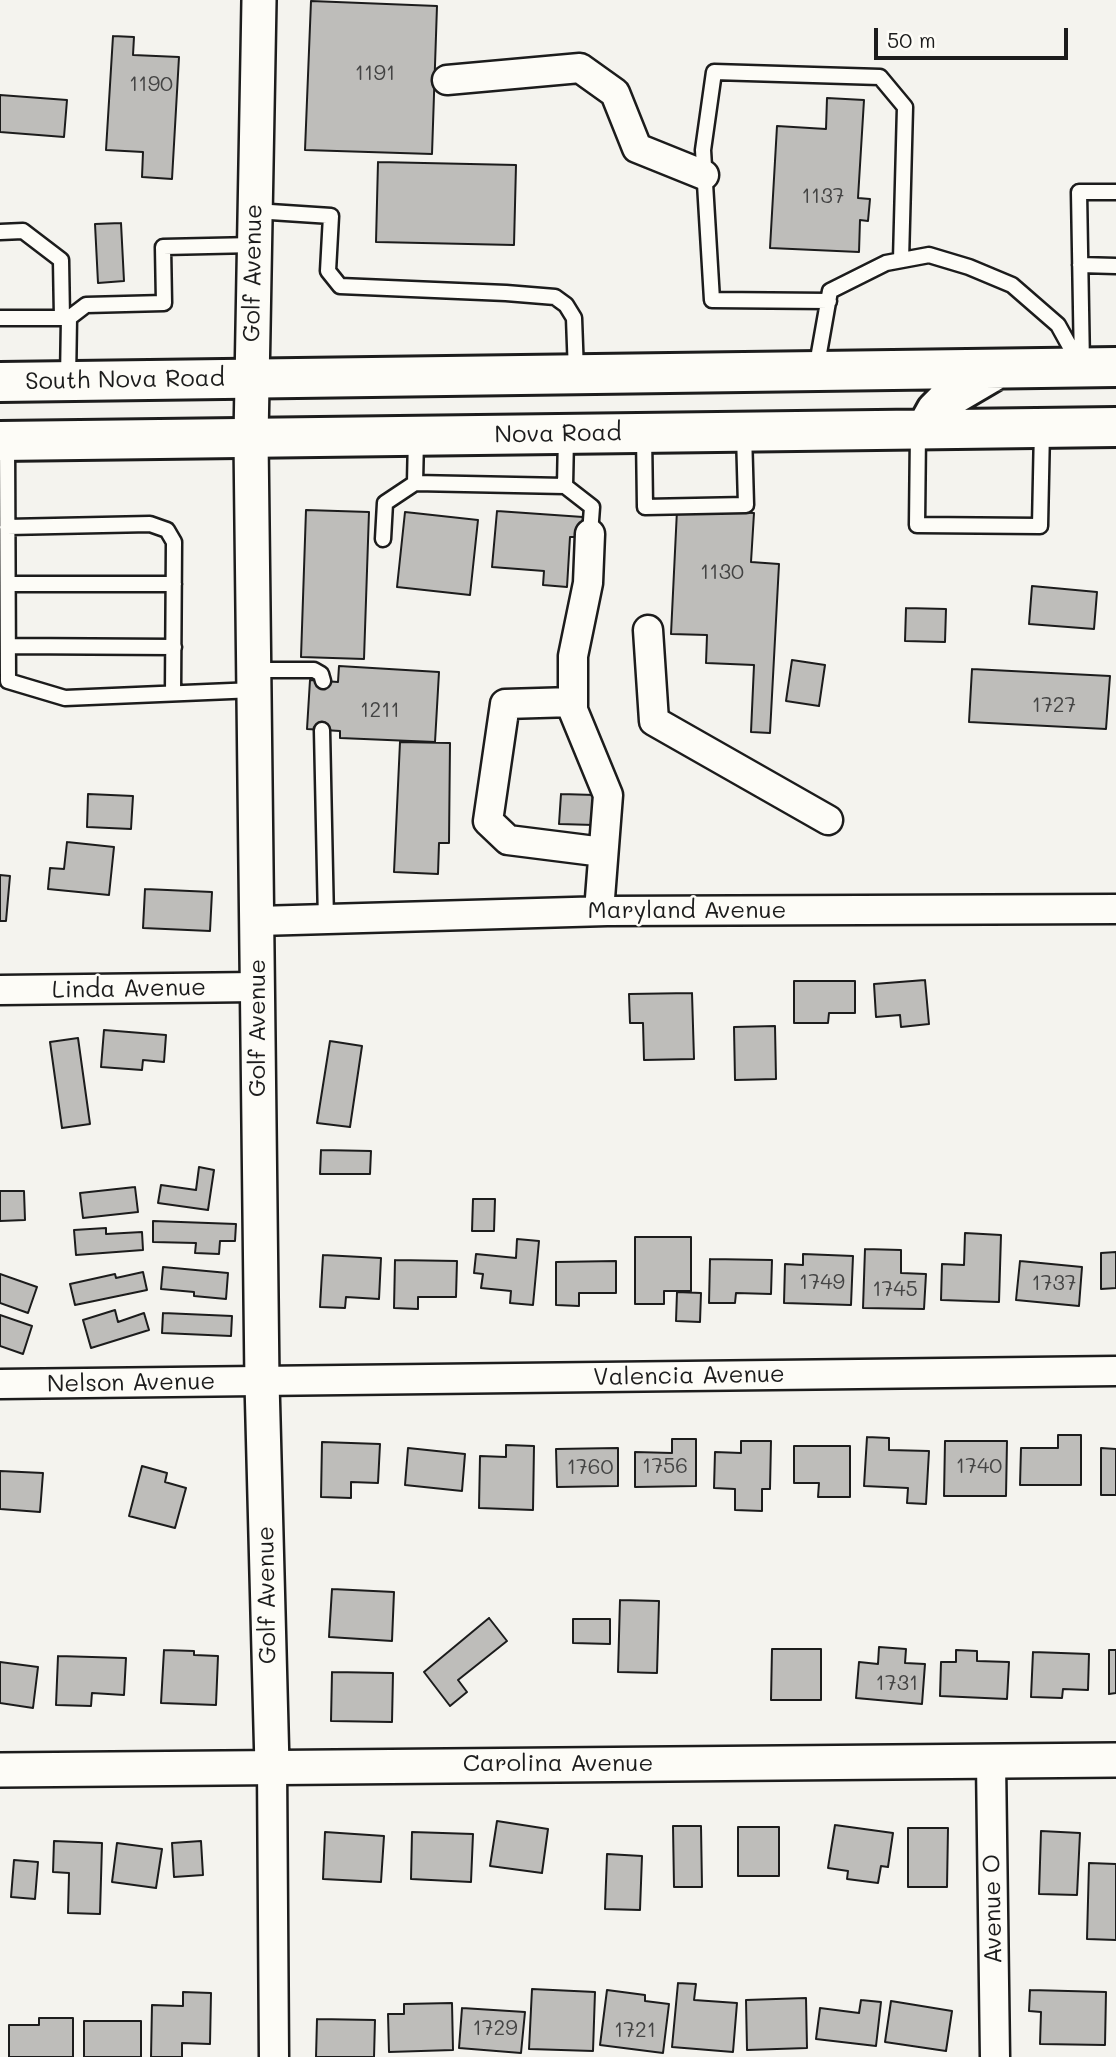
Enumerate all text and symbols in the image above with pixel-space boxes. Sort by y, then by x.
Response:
scale bar [878,14,1072,58]
text: 50 m [887,26,936,53]
house number: 1191 [355,61,395,87]
house number: 1190 [129,72,173,98]
house number: 1137 [802,184,844,210]
street label: Golf Avenue [237,204,269,342]
street label: South Nova Road [25,364,225,396]
street label: Nova Road [494,418,622,450]
house number: 1130 [700,560,744,586]
house number: 1727 [1032,693,1076,719]
house number: 1211 [360,698,400,724]
street label: Maryland Avenue [588,897,786,925]
street label: Golf Avenue [244,959,272,1097]
street label: Linda Avenue [52,973,206,1005]
house number: 1749 [799,1270,845,1296]
house number: 1737 [1031,1271,1077,1297]
house number: 1745 [872,1277,918,1303]
street label: Valencia Avenue [593,1360,785,1392]
street label: Nelson Avenue [47,1367,215,1399]
house number: 1756 [642,1454,688,1480]
house number: 1740 [956,1454,1002,1480]
house number: 1760 [567,1455,613,1481]
street label: Golf Avenue [251,1526,283,1664]
house number: 1731 [876,1671,918,1697]
street label: Carolina Avenue [463,1750,653,1778]
street label: Avenue O [978,1854,1008,1964]
house number: 1729 [472,2016,518,2042]
house number: 1721 [614,2018,656,2044]

